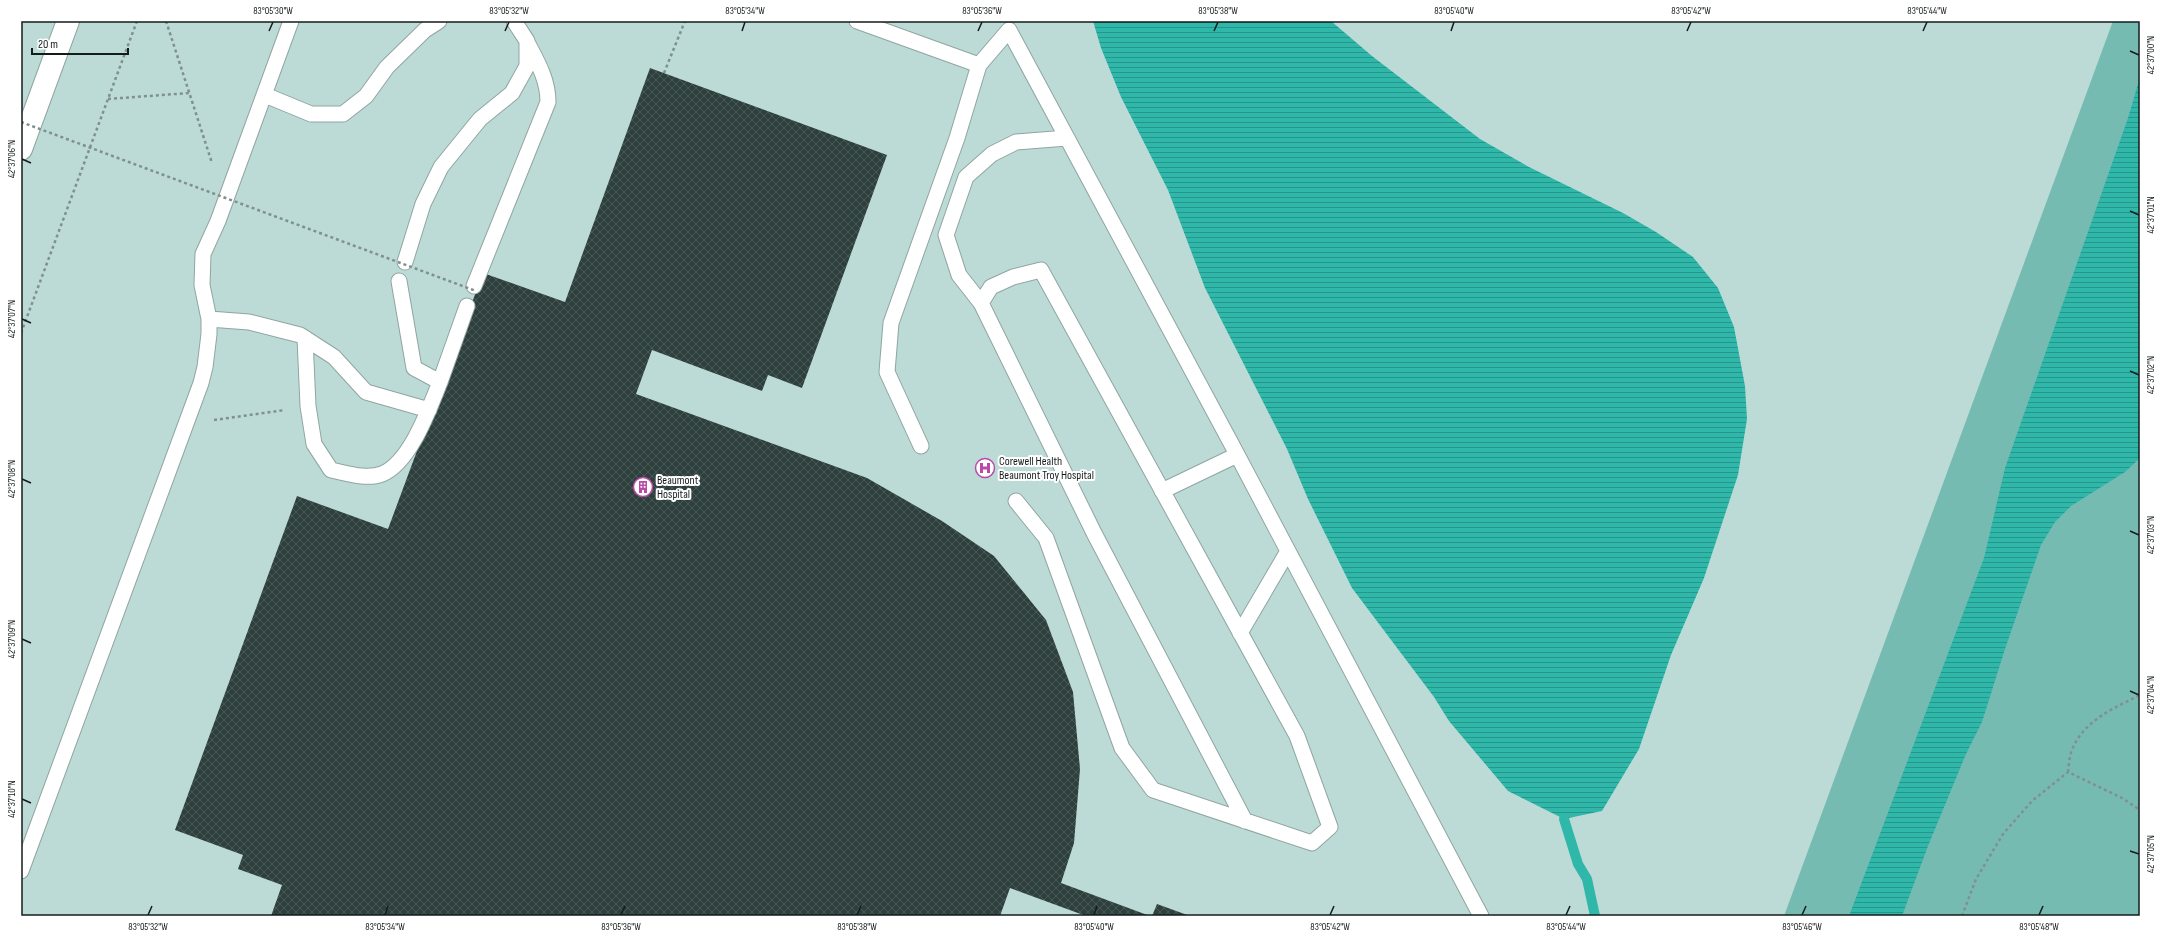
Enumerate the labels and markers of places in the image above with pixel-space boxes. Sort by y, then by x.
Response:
place label: Corewell Health Beaumont Troy Hospital [999,454,1094,483]
hospital icon: Corewell Health Beaumont Troy Hospital [974,457,996,479]
place label: Beaumont Hospital [657,473,699,502]
building icon: Beaumont Hospital [632,476,654,498]

